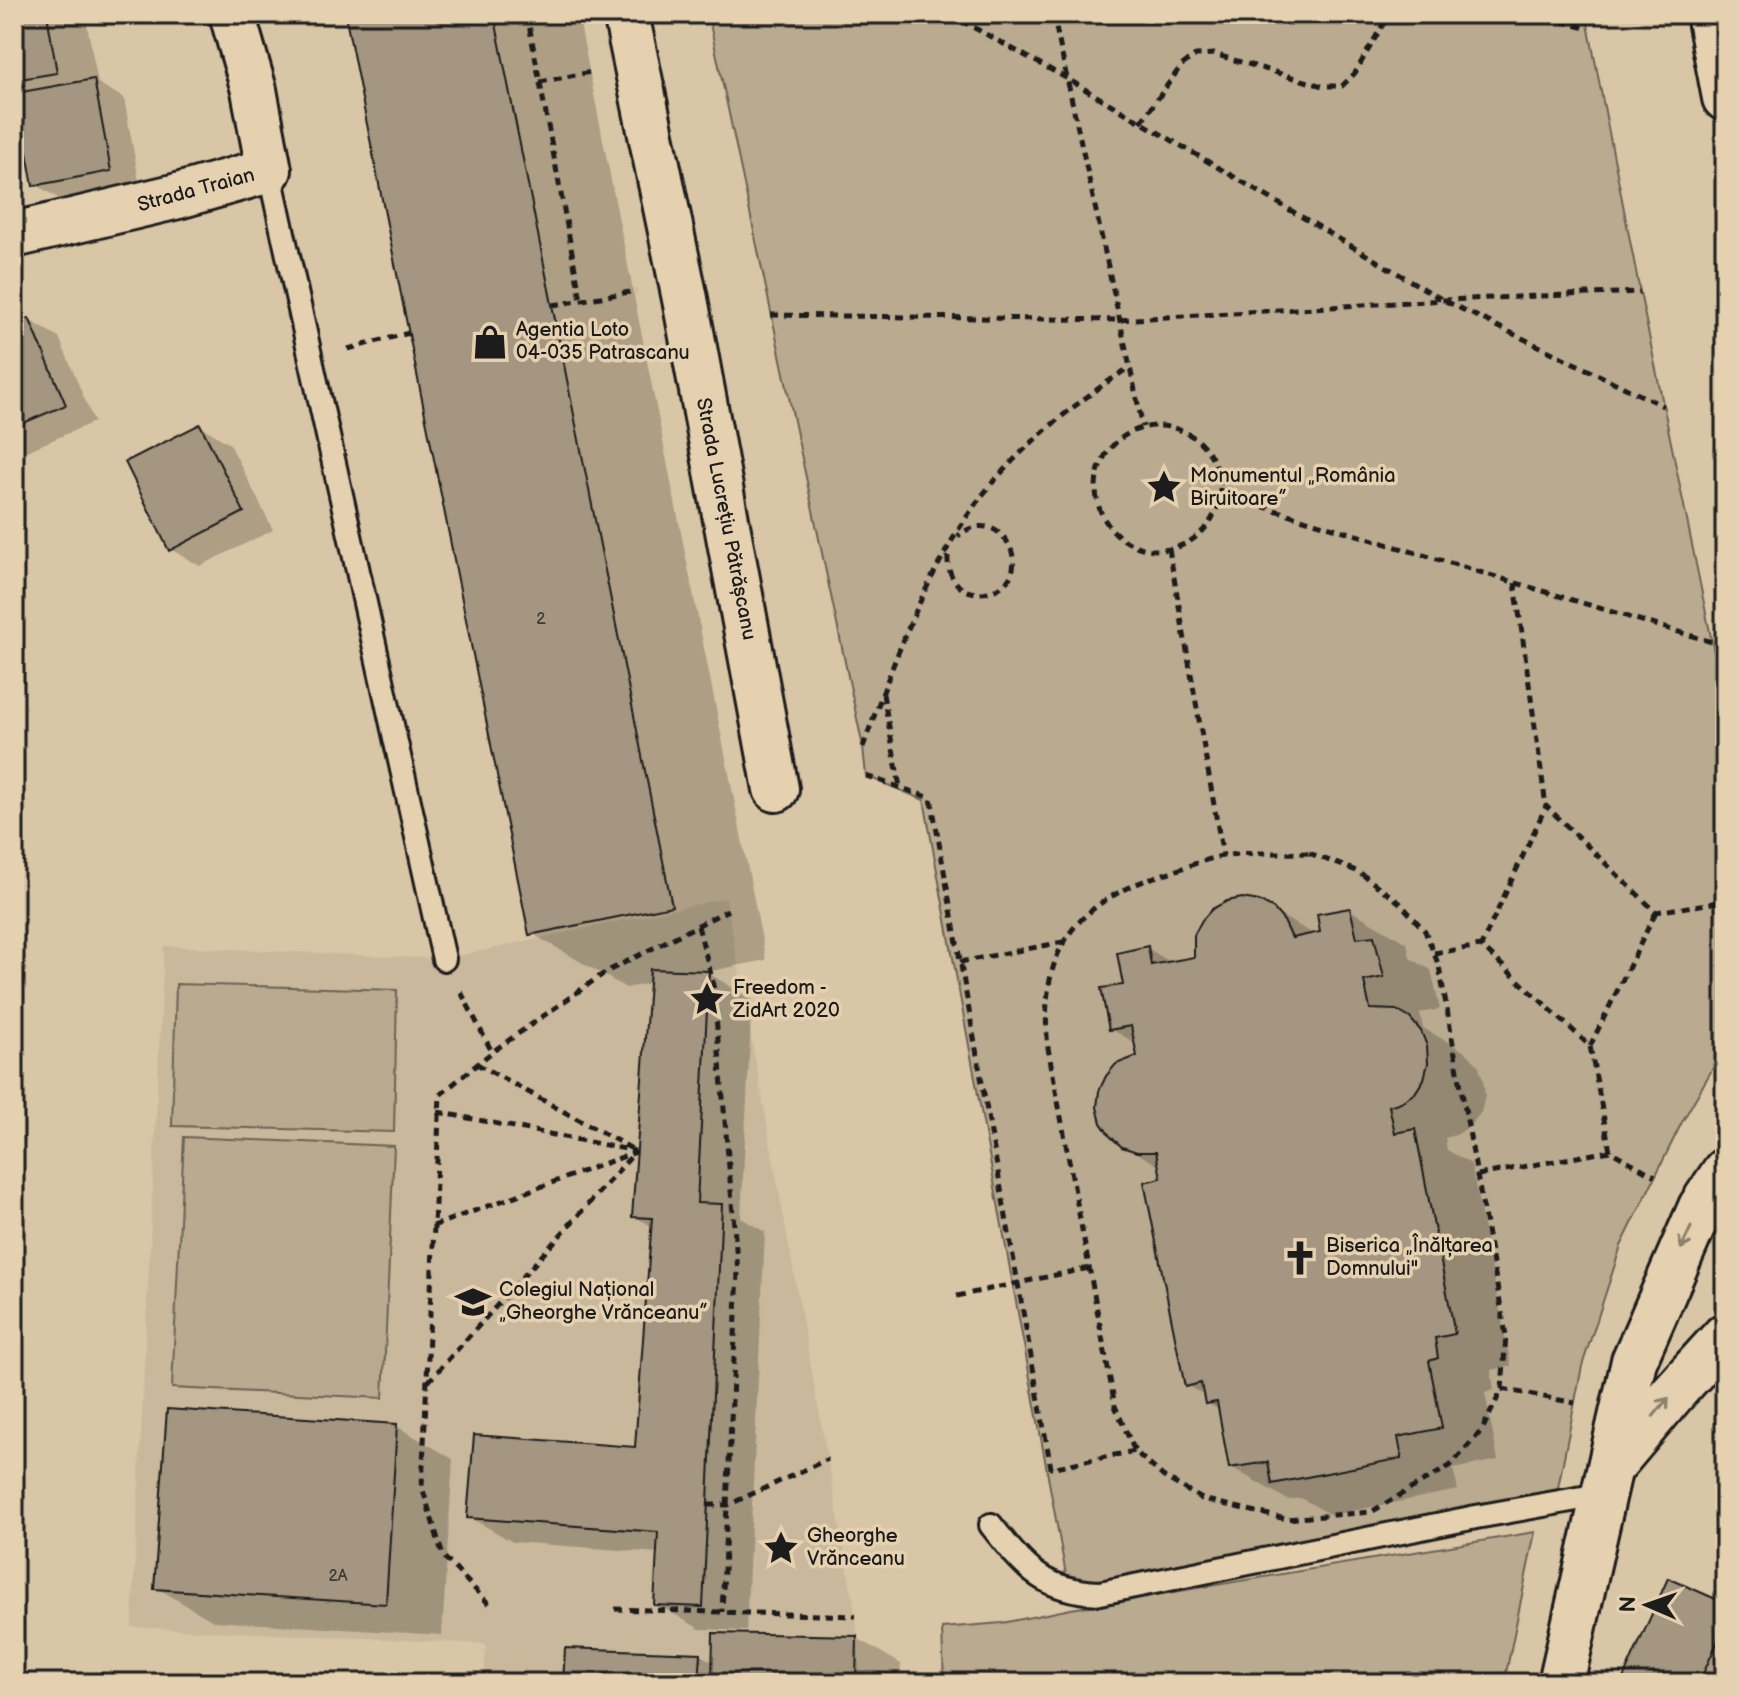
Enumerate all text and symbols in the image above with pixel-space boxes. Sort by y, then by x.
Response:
street label: Strada Traian [135,163,257,217]
place label: Agentia Loto 04-035 Patrascanu [516,318,690,365]
shop icon: Agentia Loto 04-035 Patrascanu [471,323,509,361]
street label: Strada Lucrețiu Pătrășcanu [691,396,761,642]
place label: Monumentul „România Biruitoare” [1190,464,1395,511]
place icon: Monumentul „România Biruitoare” [1145,468,1183,506]
house number: 2 [536,610,546,629]
place label: Freedom - ZidArt 2020 [732,976,840,1023]
place icon: Freedom - ZidArt 2020 [688,980,726,1018]
one-way arrow [1678,1226,1693,1250]
place label: Biserica „Înălțarea Domnului" [1326,1233,1493,1281]
church icon: Biserica „Înălțarea Domnului" [1281,1239,1319,1277]
place label: Colegiul Național „Gheorghe Vrănceanu” [499,1278,708,1325]
school or university icon: Colegiul Național „Gheorghe Vrănceanu” [454,1283,492,1321]
one-way arrow [1652,1397,1670,1418]
place label: Gheorghe Vrănceanu [807,1524,905,1571]
place icon: Gheorghe Vrănceanu [762,1529,800,1567]
north arrow [1607,1565,1687,1645]
house number: 2A [328,1567,348,1586]
text: N [1615,1596,1642,1613]

